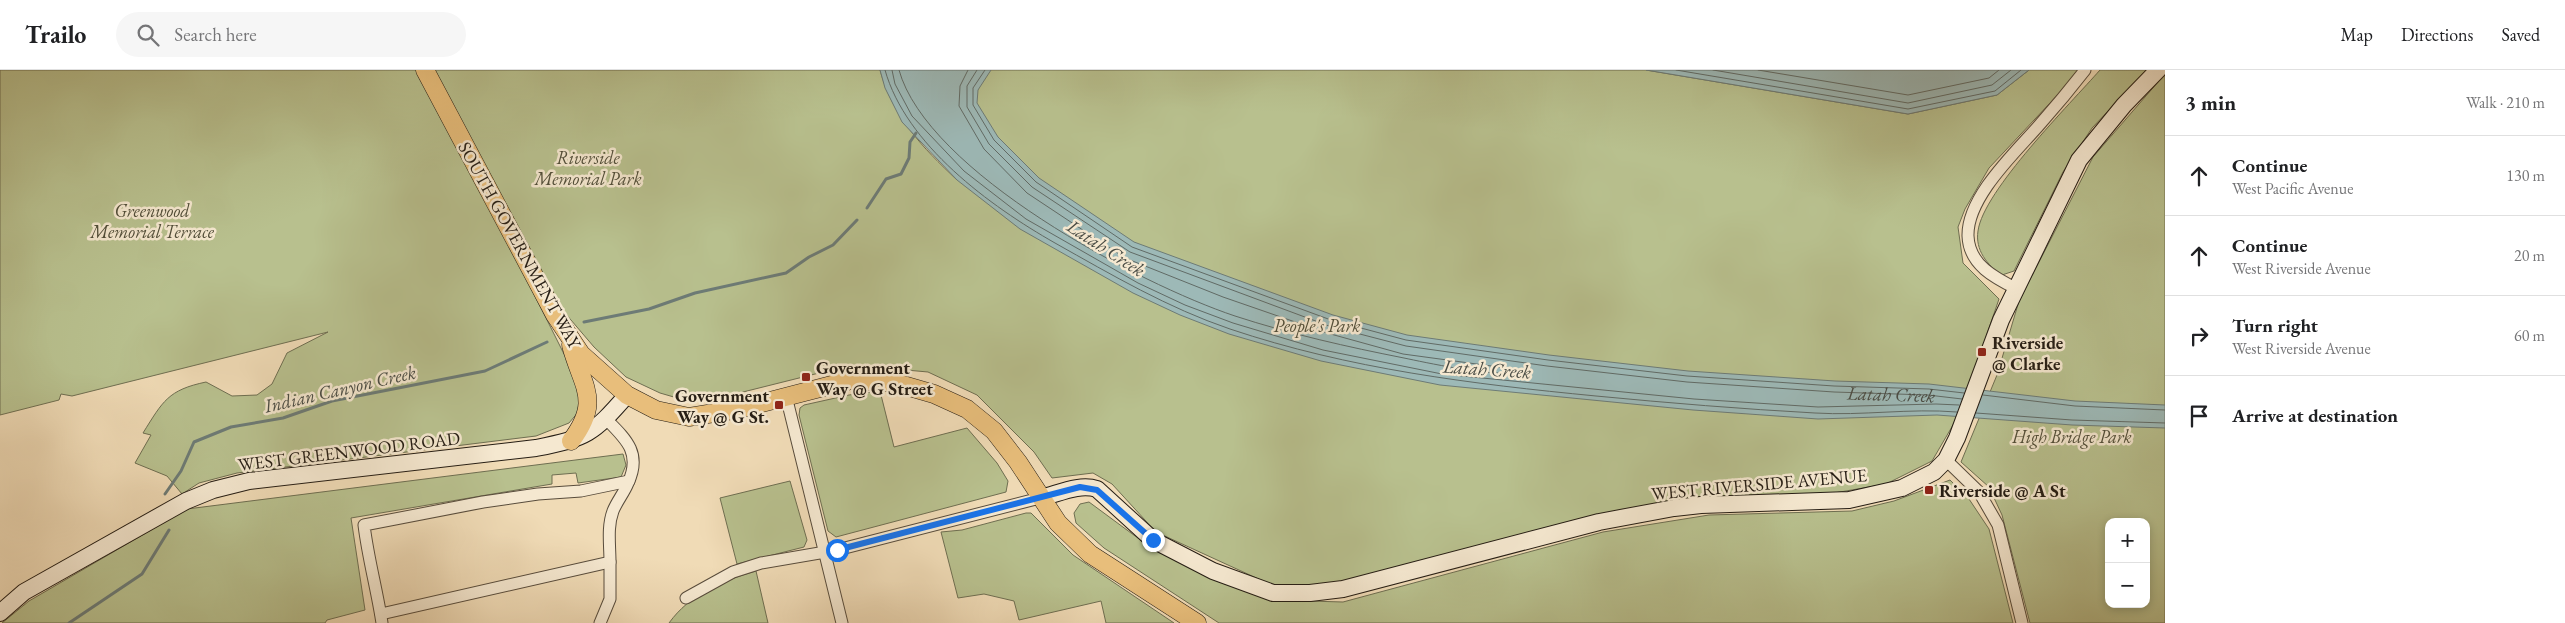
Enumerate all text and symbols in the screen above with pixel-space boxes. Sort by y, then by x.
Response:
search box [116,12,466,57]
text: Trailo [25,19,86,50]
icon: search [134,21,162,49]
text: Search here [174,22,257,47]
text: Map [2341,23,2373,46]
text: Directions [2401,23,2473,46]
text: Saved [2501,23,2540,46]
text: 3 min [2185,89,2236,116]
text: Walk · 210 m [2466,92,2545,113]
street label: SOUTH GOVERNMENT WAY [453,137,587,354]
park label: Riverside Memorial Park [533,146,642,190]
text: Continue [2232,153,2307,178]
icon: ahead [2185,162,2213,190]
text: 130 m [2506,165,2545,186]
text: West Pacific Avenue [2232,178,2353,199]
park label: Greenwood Memorial Terrace [89,199,215,243]
water label: Latah Creek [1061,213,1150,283]
text: Continue [2232,233,2307,258]
icon: ahead [2185,242,2213,270]
text: 20 m [2514,245,2545,266]
text: West Riverside Avenue [2232,258,2371,279]
text: Turn right [2232,313,2318,338]
park label: People's Park [1273,314,1361,338]
icon: right [2185,322,2213,350]
text: 60 m [2514,325,2545,346]
place label: Riverside @ Clarke [1992,331,2064,375]
text: West Riverside Avenue [2232,338,2371,359]
marker: Riverside @ Clarke [1976,346,1988,358]
water label: Latah Creek [1441,353,1532,385]
place label: Government Way @ G Street [816,356,933,400]
water label: Indian Canyon Creek [261,359,419,419]
marker: Government Way @ G Street [800,371,812,383]
water label: Latah Creek [1846,380,1937,408]
place label: Government Way @ G St. [675,384,769,428]
marker: Government Way @ G St. [773,399,785,411]
icon: arrive [2185,402,2213,430]
text: Arrive at destination [2232,403,2398,428]
park label: High Bridge Park [2011,425,2132,449]
street label: WEST GREENWOOD ROAD [237,426,461,476]
street label: WEST RIVERSIDE AVENUE [1650,463,1868,505]
place label: Riverside @ A St [1939,479,2066,502]
marker: Riverside @ A St [1923,484,1935,496]
map controls [2105,518,2150,608]
button: + [2105,518,2150,563]
route end [1142,529,1165,552]
route start [826,539,849,562]
button: − [2105,563,2150,608]

